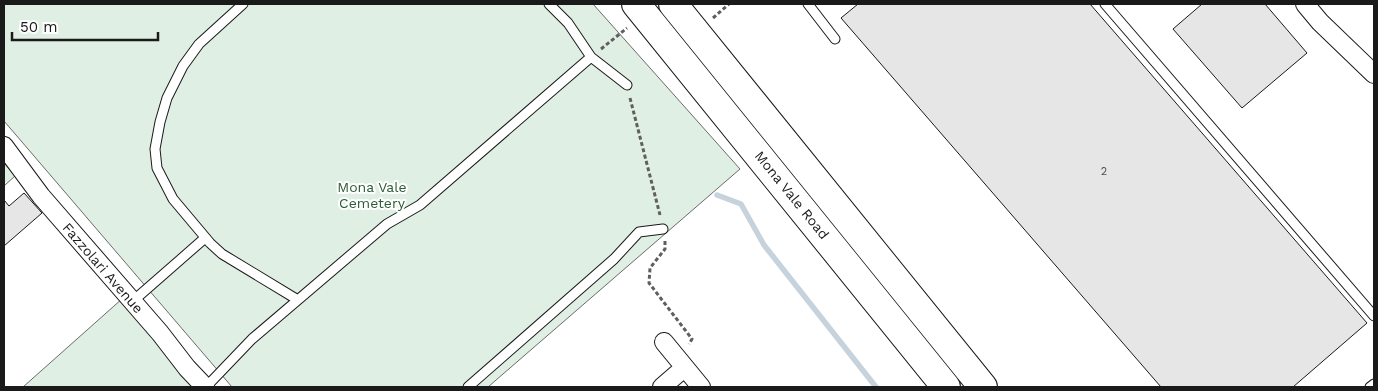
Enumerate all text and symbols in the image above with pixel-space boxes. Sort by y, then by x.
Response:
scale bar [12,10,159,42]
text: 50 m [20,18,57,36]
street label: Mona Vale Road [752,148,832,242]
house number: 2 [1101,165,1107,178]
park label: Mona Vale Cemetery [337,179,407,211]
street label: Fazzolari Avenue [59,220,147,316]

